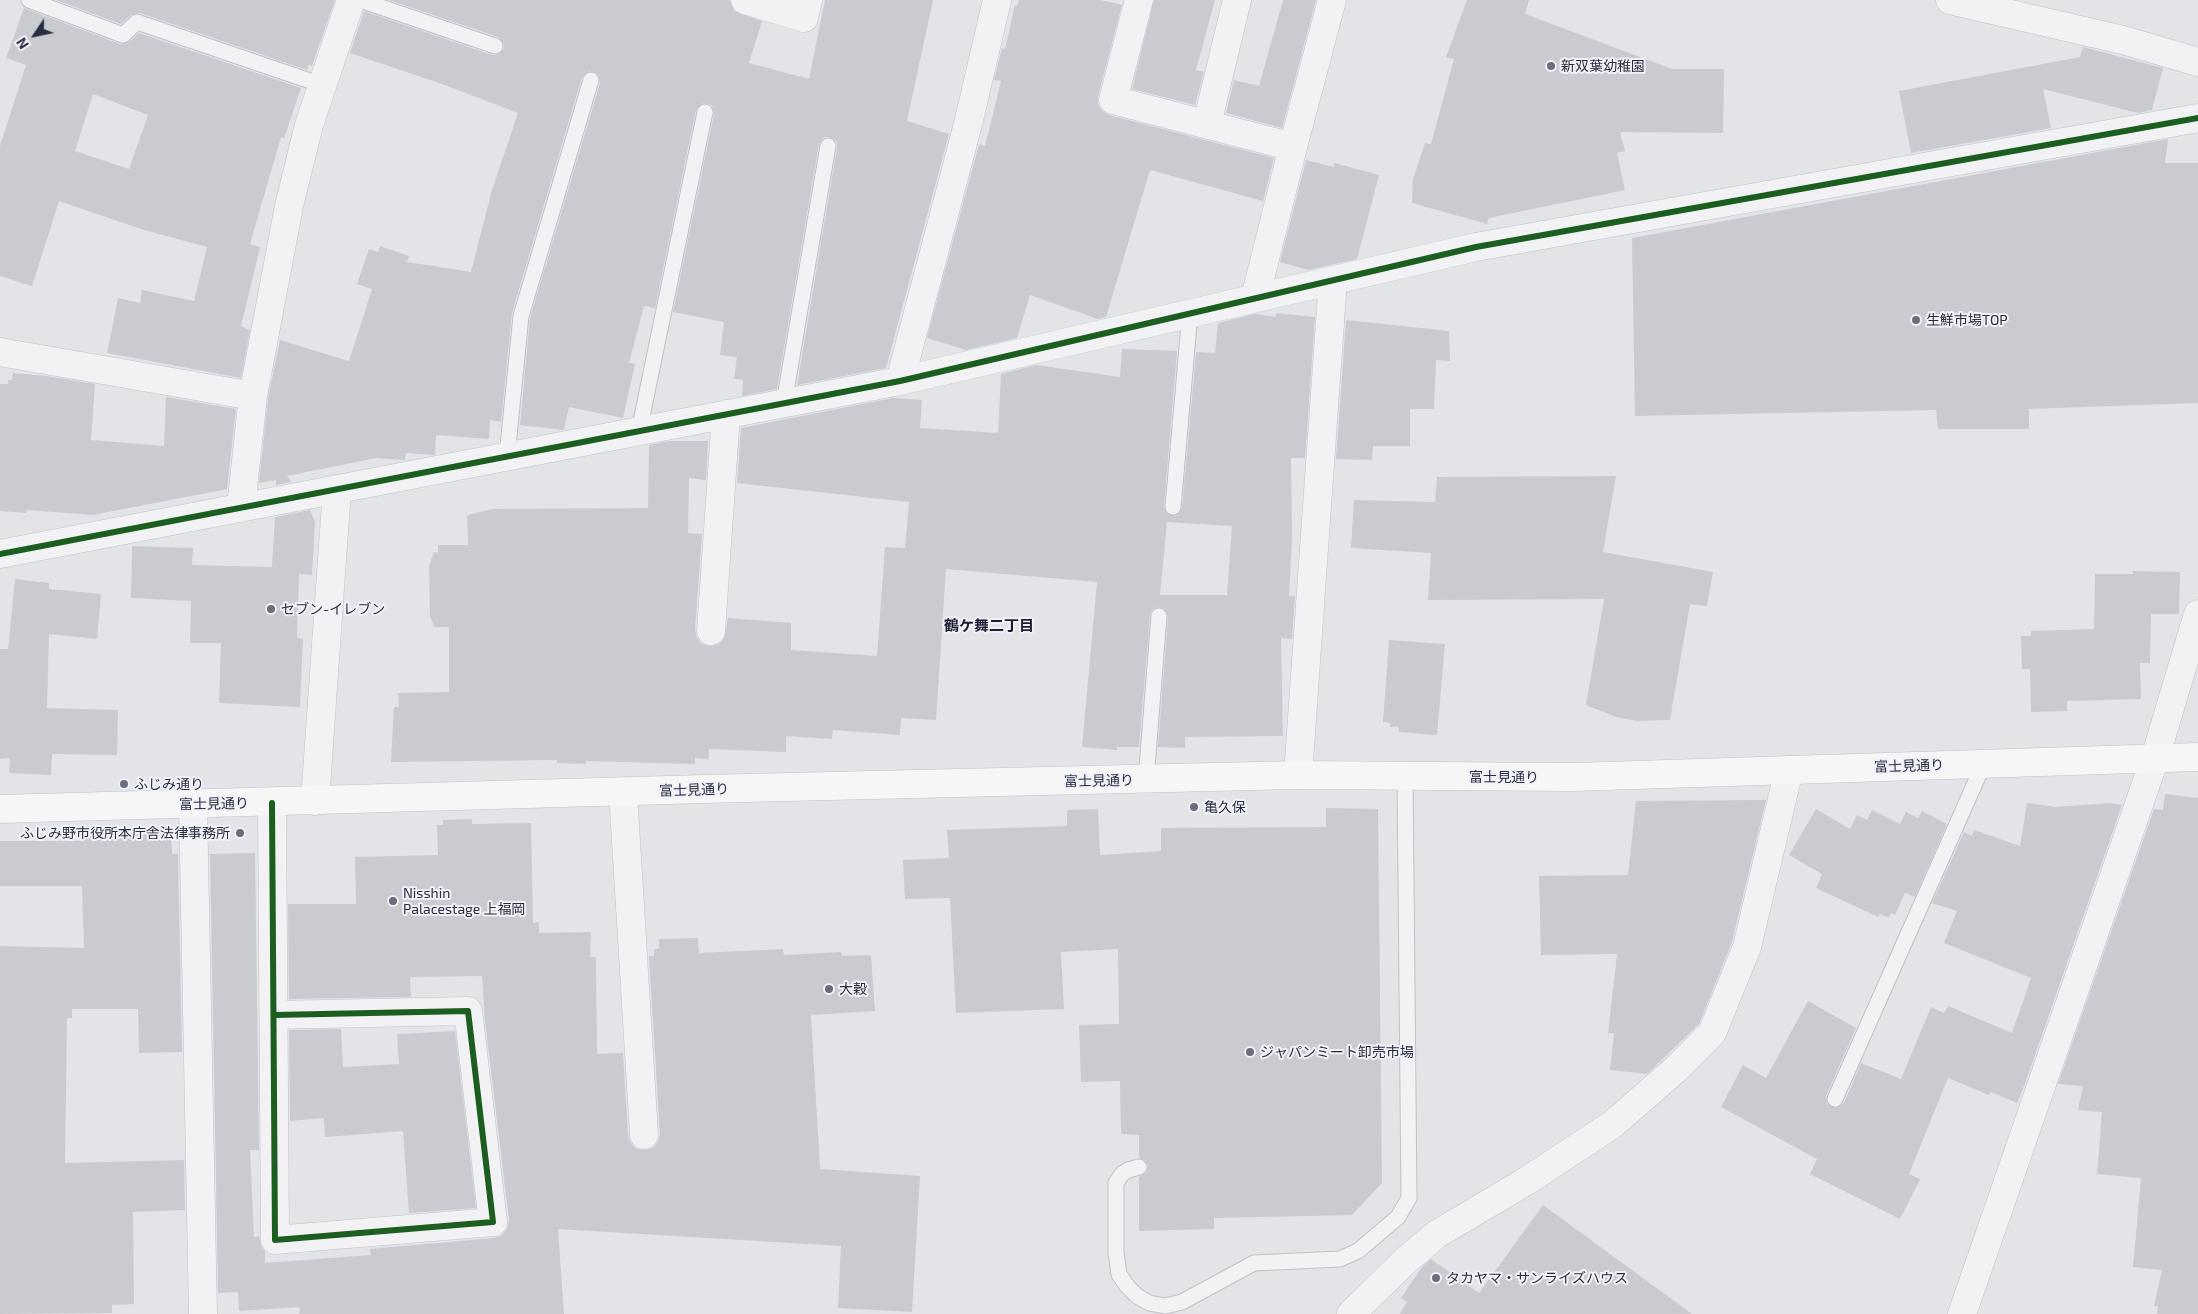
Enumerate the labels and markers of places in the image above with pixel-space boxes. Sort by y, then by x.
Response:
place label: 新双葉幼稚園 [1561,58,1645,74]
marker: 新双葉幼稚園 [1545,60,1557,72]
place label: 生鮮市場TOP [1926,312,2008,328]
marker: 生鮮市場TOP [1910,314,1922,326]
place label: セブン-イレブン [281,601,385,617]
marker: セブン-イレブン [265,603,277,615]
place label: ふじみ通り [134,776,204,792]
marker: ふじみ通り [118,778,130,790]
place label: 亀久保 [1204,799,1246,815]
marker: 亀久保 [1188,801,1200,813]
place label: ふじみ野市役所本庁舎法律事務所 [20,825,230,841]
marker: ふじみ野市役所本庁舎法律事務所 [234,827,246,839]
place label: Nisshin Palacestage 上福岡 [403,885,526,918]
marker: Nisshin Palacestage 上福岡 [387,895,399,907]
place label: 大穀 [839,981,867,997]
marker: 大穀 [823,983,835,995]
place label: ジャパンミート卸売市場 [1260,1044,1414,1060]
marker: ジャパンミート卸売市場 [1244,1046,1256,1058]
place label: タカヤマ・サンライズハウス [1446,1270,1628,1286]
marker: タカヤマ・サンライズハウス [1430,1272,1442,1284]

